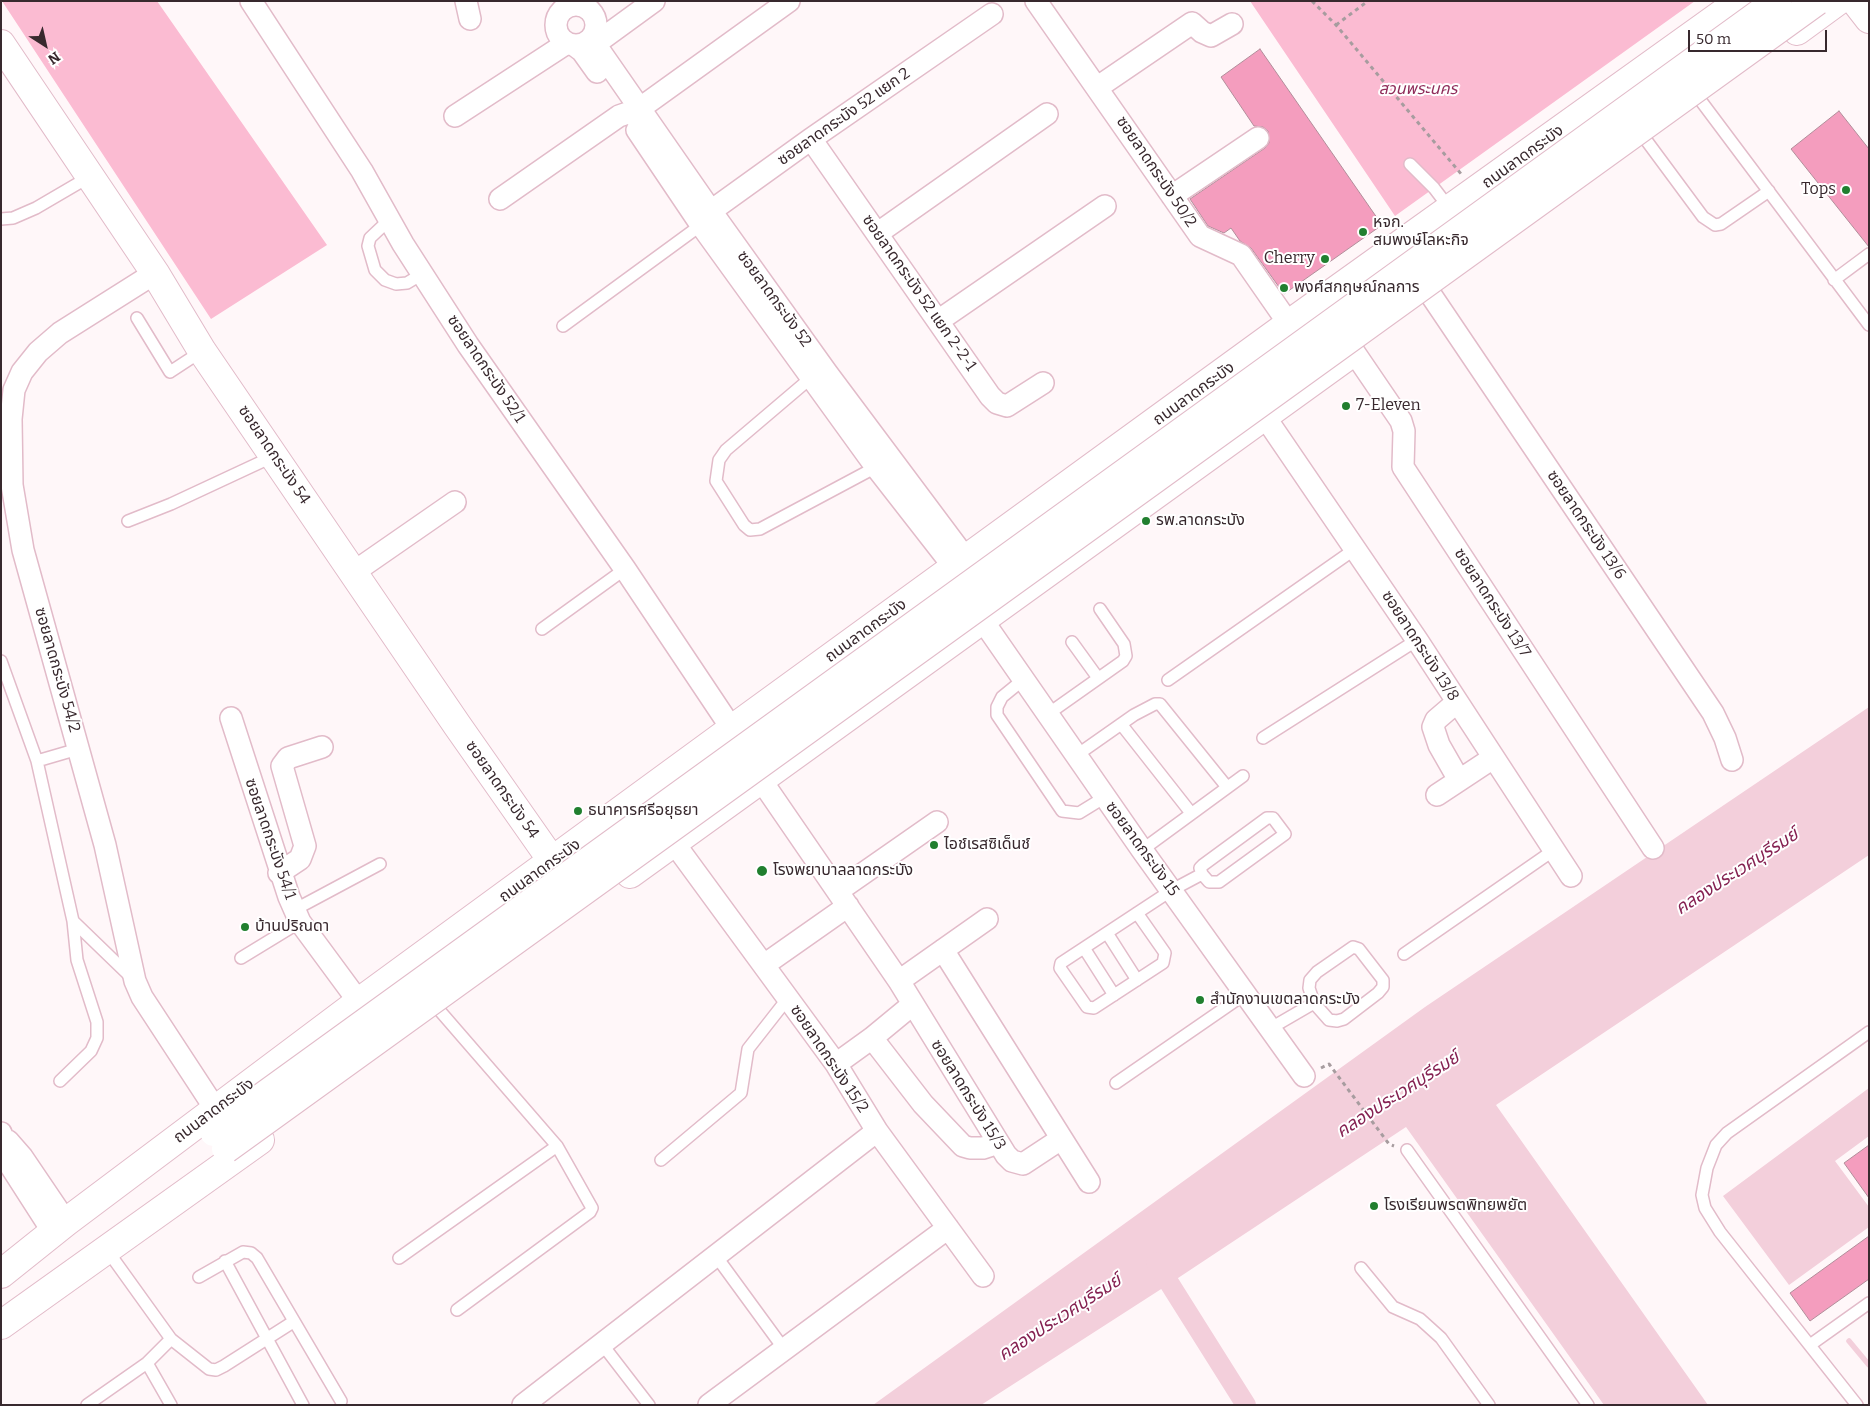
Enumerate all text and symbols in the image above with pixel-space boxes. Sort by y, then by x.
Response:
north arrow [20,20,70,70]
scale bar [1690,20,1829,52]
text: 50 m [1696,30,1731,48]
text: N [45,48,63,68]
street label: ซอยลาดกระบัง 52 แยก 2 [774,64,914,170]
park label: สวนพระนคร [1379,80,1457,100]
street label: ซอยลาดกระบัง 50/2 [1112,113,1200,231]
street label: ถนนลาดกระบัง [1479,121,1567,193]
place label: Tops [1801,180,1836,200]
marker: Tops [1840,184,1852,196]
street label: ซอยลาดกระบัง 52 แยก 2-2-1 [858,211,980,375]
place label: หจก. สมพงษ์โลหะกิจ [1373,213,1469,251]
marker: หจก. สมพงษ์โลหะกิจ [1357,226,1369,238]
street label: ซอยลาดกระบัง 52 [733,247,815,351]
place label: Cherry [1264,249,1315,269]
marker: Cherry [1319,253,1331,265]
place label: พงศ์สกฤษณ์กลการ [1294,278,1420,298]
marker: พงศ์สกฤษณ์กลการ [1278,282,1290,294]
street label: ซอยลาดกระบัง 52/1 [443,311,529,427]
street label: ถนนลาดกระบัง [1150,358,1238,430]
place label: 7-Eleven [1356,396,1421,416]
marker: 7-Eleven [1340,400,1352,412]
street label: ซอยลาดกระบัง 54 [234,402,314,508]
street label: ซอยลาดกระบัง 13/6 [1542,467,1630,583]
place label: รพ.ลาดกระบัง [1156,511,1245,531]
marker: รพ.ลาดกระบัง [1140,515,1152,527]
street label: ซอยลาดกระบัง 13/7 [1450,545,1534,661]
street label: ซอยลาดกระบัง 13/8 [1377,587,1463,705]
street label: ถนนลาดกระบัง [822,595,910,667]
street label: ซอยลาดกระบัง 54/2 [30,605,84,735]
street label: ซอยลาดกระบัง 54 [461,737,543,843]
street label: ซอยลาดกระบัง 54/1 [240,776,300,902]
street label: ซอยลาดกระบัง 15 [1101,798,1183,900]
place label: ธนาคารศรีอยุธยา [588,801,698,821]
marker: ธนาคารศรีอยุธยา [572,805,584,817]
water label: คลองประเวศบุรีรมย์ [1671,824,1803,920]
street label: ถนนลาดกระบัง [496,835,584,907]
place label: ไอช์เรสซิเด็นช์ [944,835,1030,855]
marker: ไอช์เรสซิเด็นช์ [928,839,940,851]
place label: โรงพยาบาลลาดกระบัง [773,861,913,881]
marker: โรงพยาบาลลาดกระบัง [755,864,769,878]
place label: บ้านปริณดา [255,917,329,937]
marker: บ้านปริณดา [239,921,251,933]
place label: สำนักงานเขตลาดกระบัง [1210,990,1360,1010]
marker: สำนักงานเขตลาดกระบัง [1194,994,1206,1006]
street label: ซอยลาดกระบัง 15/2 [786,1001,872,1117]
street label: ซอยลาดกระบัง 15/3 [926,1036,1010,1154]
water label: คลองประเวศบุรีรมย์ [1332,1047,1464,1143]
street label: ถนนลาดกระบัง [170,1075,258,1147]
place label: โรงเรียนพรตพิทยพยัต [1384,1196,1527,1216]
marker: โรงเรียนพรตพิทยพยัต [1368,1200,1380,1212]
water label: คลองประเวศบุรีรมย์ [994,1270,1126,1366]

